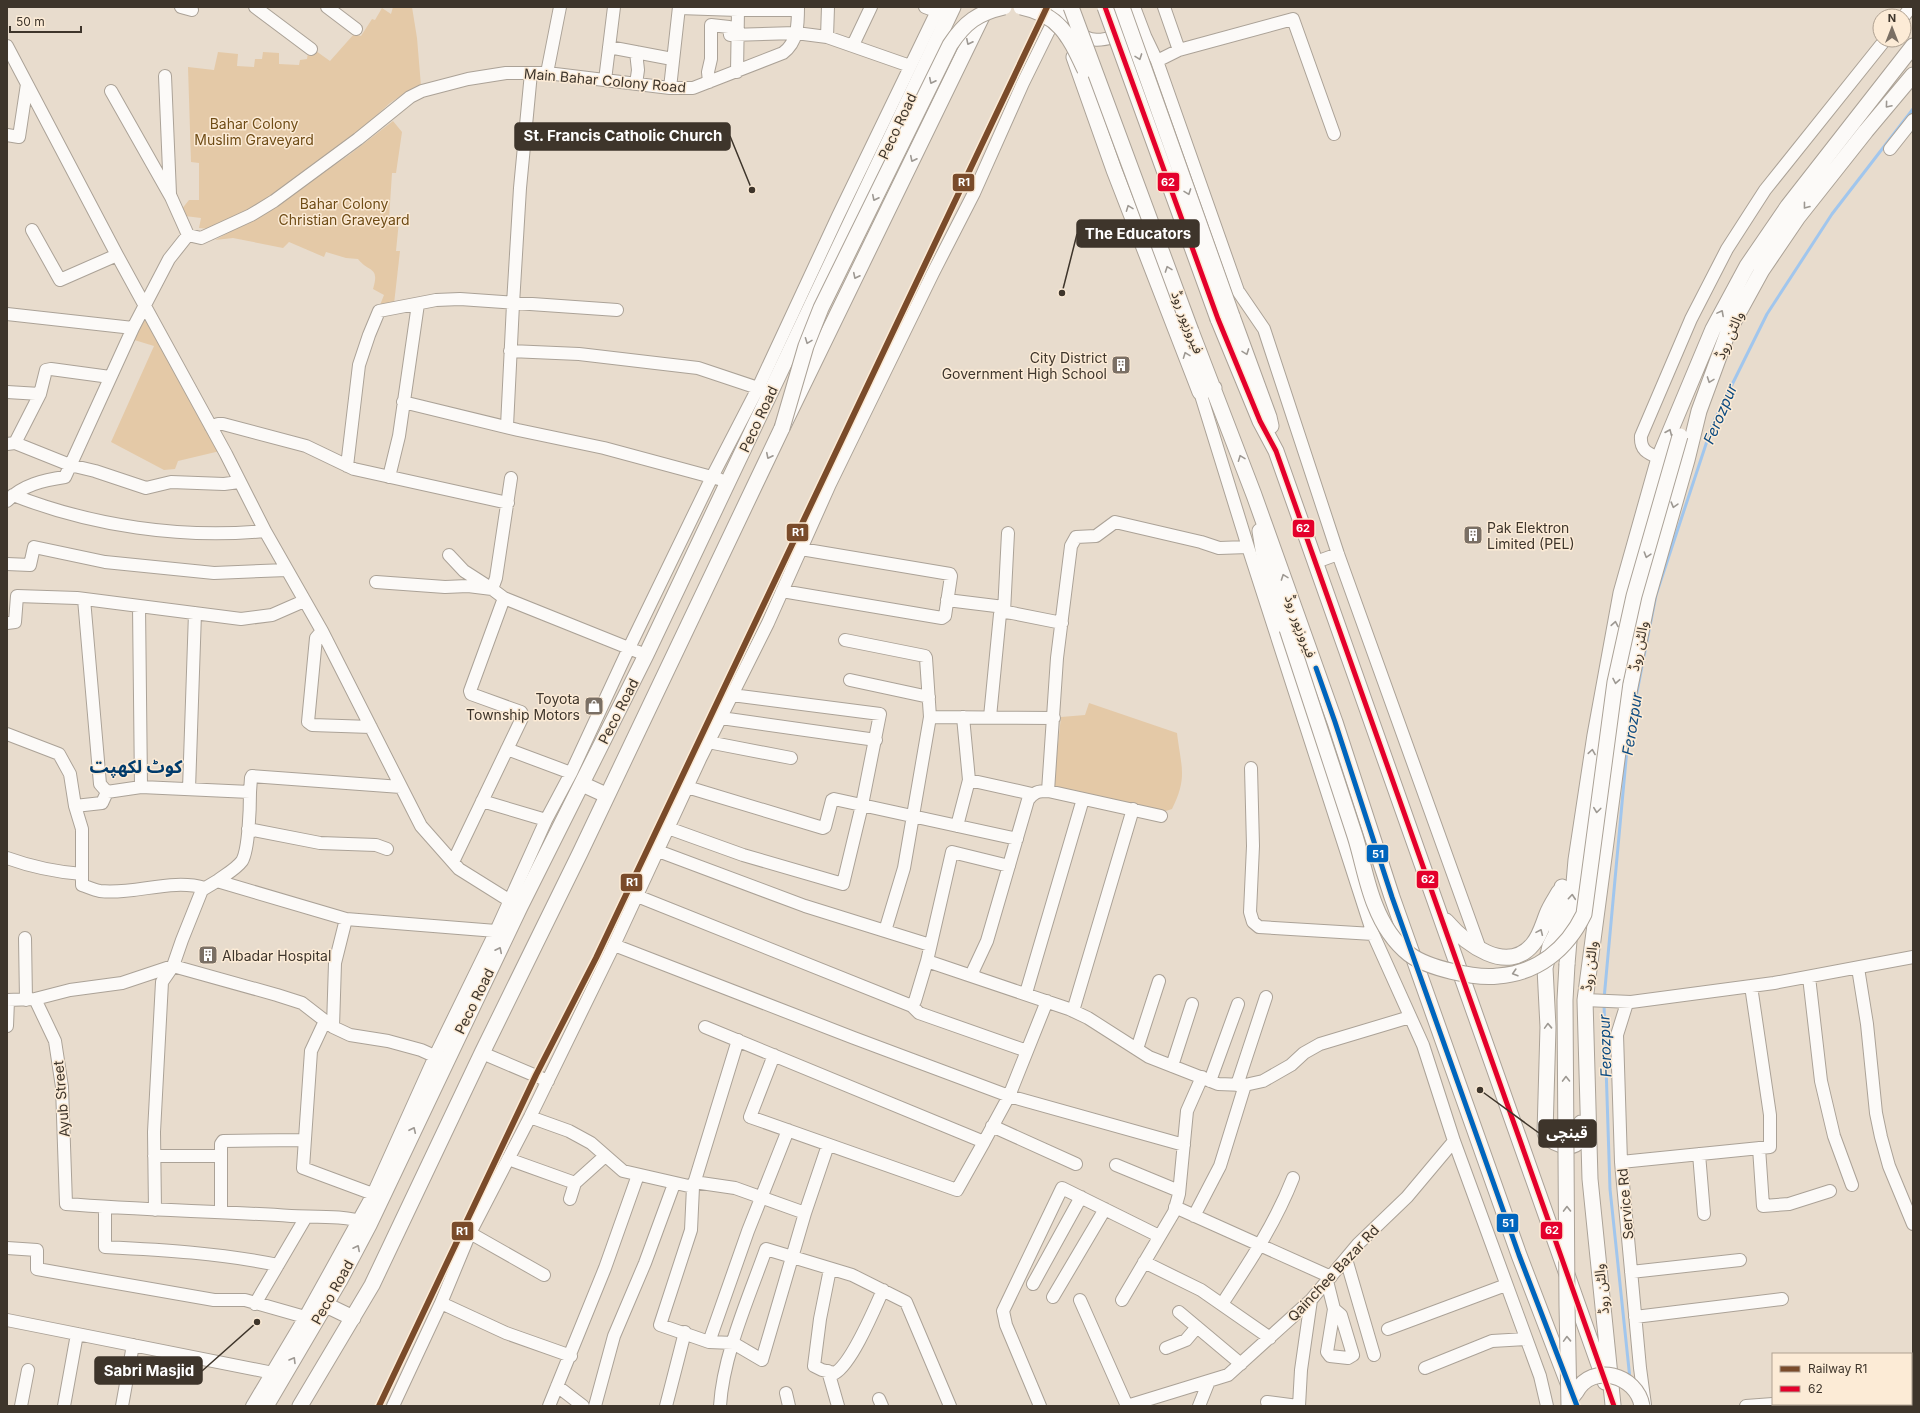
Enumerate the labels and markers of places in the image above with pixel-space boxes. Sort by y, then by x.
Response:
callout: St. Francis Catholic Church [515,123,730,150]
callout: The Educators [1077,220,1199,247]
place label: City District Government High School [942,349,1107,382]
building icon: City District Government High School [1110,354,1132,376]
place label: Pak Elektron Limited (PEL) [1487,519,1575,552]
building icon: Pak Elektron Limited (PEL) [1462,524,1484,546]
place label: Toyota Township Motors [466,690,580,723]
shop icon: Toyota Township Motors [583,695,605,717]
building icon: Albadar Hospital [197,944,219,966]
place label: Albadar Hospital [222,947,331,964]
callout: قینچی [1539,1120,1596,1147]
callout: Sabri Masjid [95,1357,202,1384]

